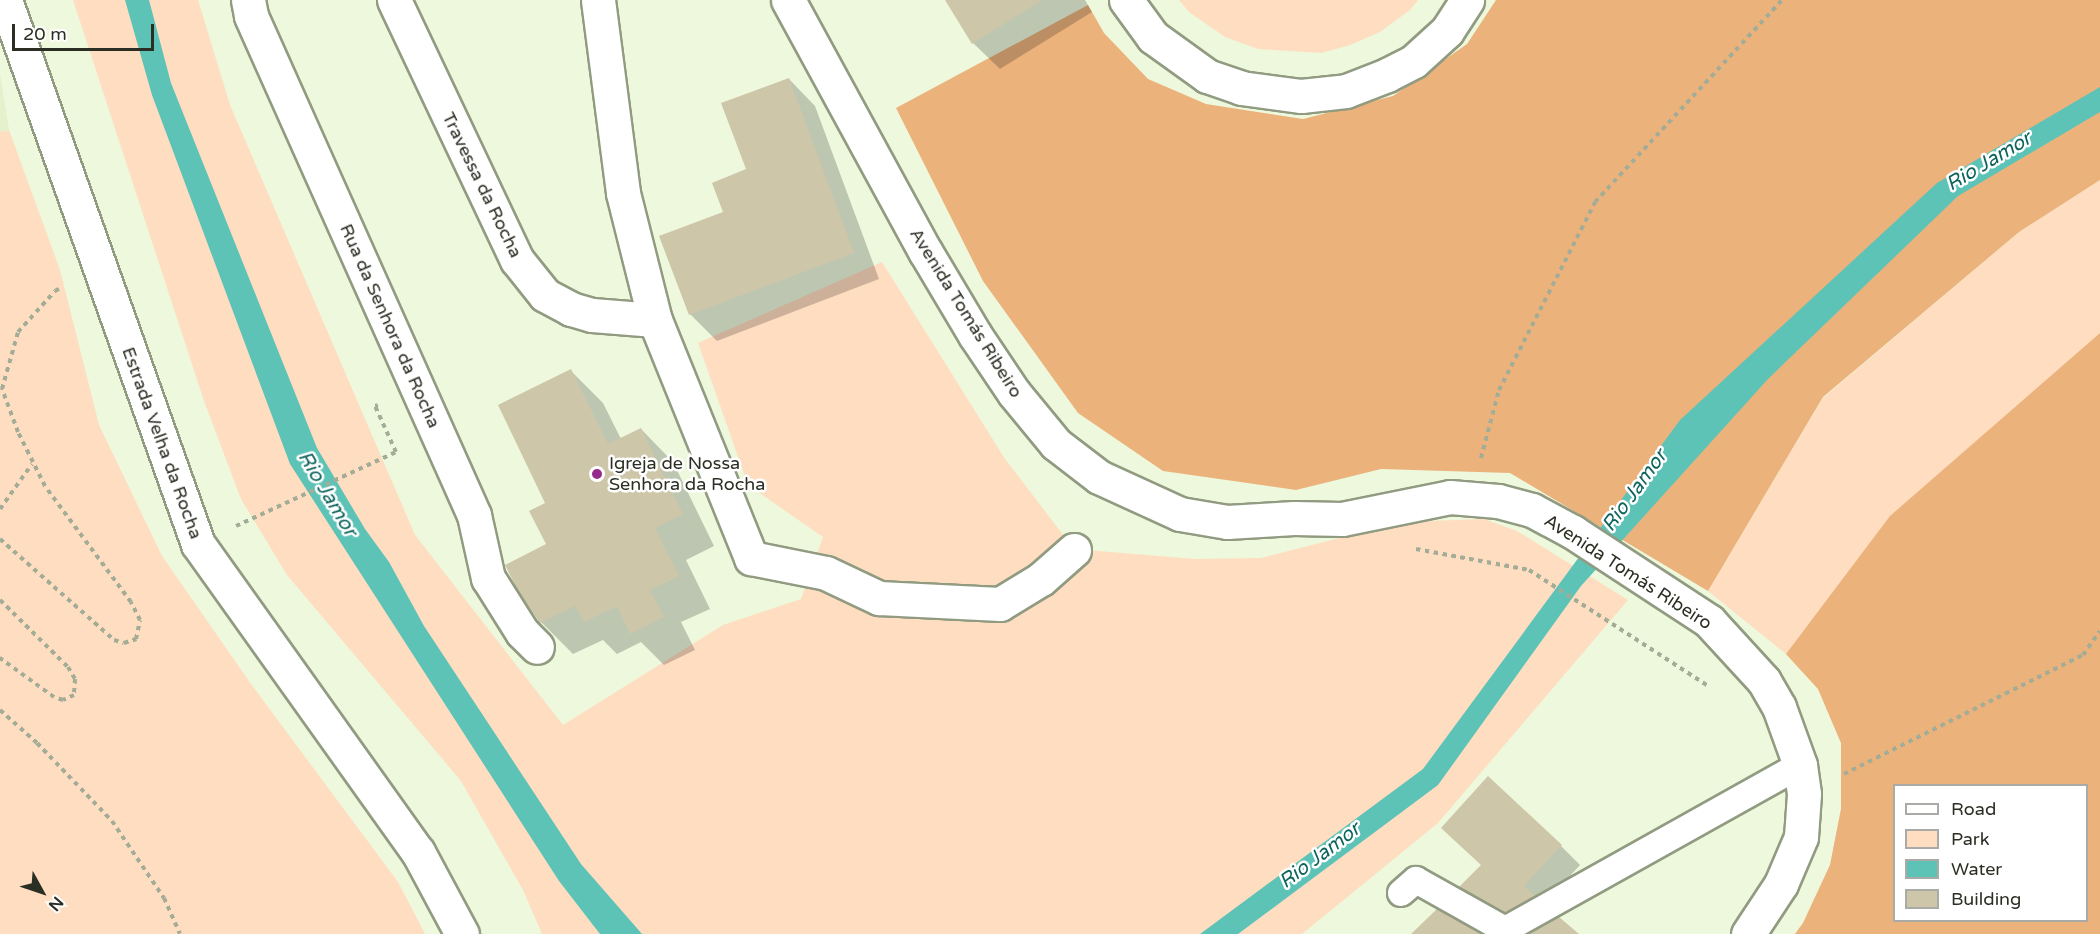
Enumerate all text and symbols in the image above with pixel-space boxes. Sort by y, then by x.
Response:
scale bar [15,12,158,50]
text: 20 m [23,23,67,45]
street label: Travessa da Rocha [437,109,527,261]
water label: Rio Jamor [1942,127,2036,197]
street label: Rua da Senhora da Rocha [335,221,445,431]
street label: Avenida Tomás Ribeiro [905,224,1027,402]
street label: Estrada Velha da Rocha [117,344,207,542]
water label: Rio Jamor [1597,445,1673,537]
water label: Rio Jamor [292,447,362,541]
place label: Igreja de Nossa Senhora da Rocha [609,453,765,496]
marker: Igreja de Nossa Senhora da Rocha [590,467,604,481]
street label: Avenida Tomás Ribeiro [1540,510,1716,634]
legend [1893,784,2088,922]
text: Road [1951,798,1996,820]
water label: Rio Jamor [1275,818,1365,894]
text: Park [1951,828,1989,850]
text: Water [1951,858,2002,880]
north arrow [12,862,72,922]
text: Building [1951,888,2021,910]
text: N [44,892,68,915]

